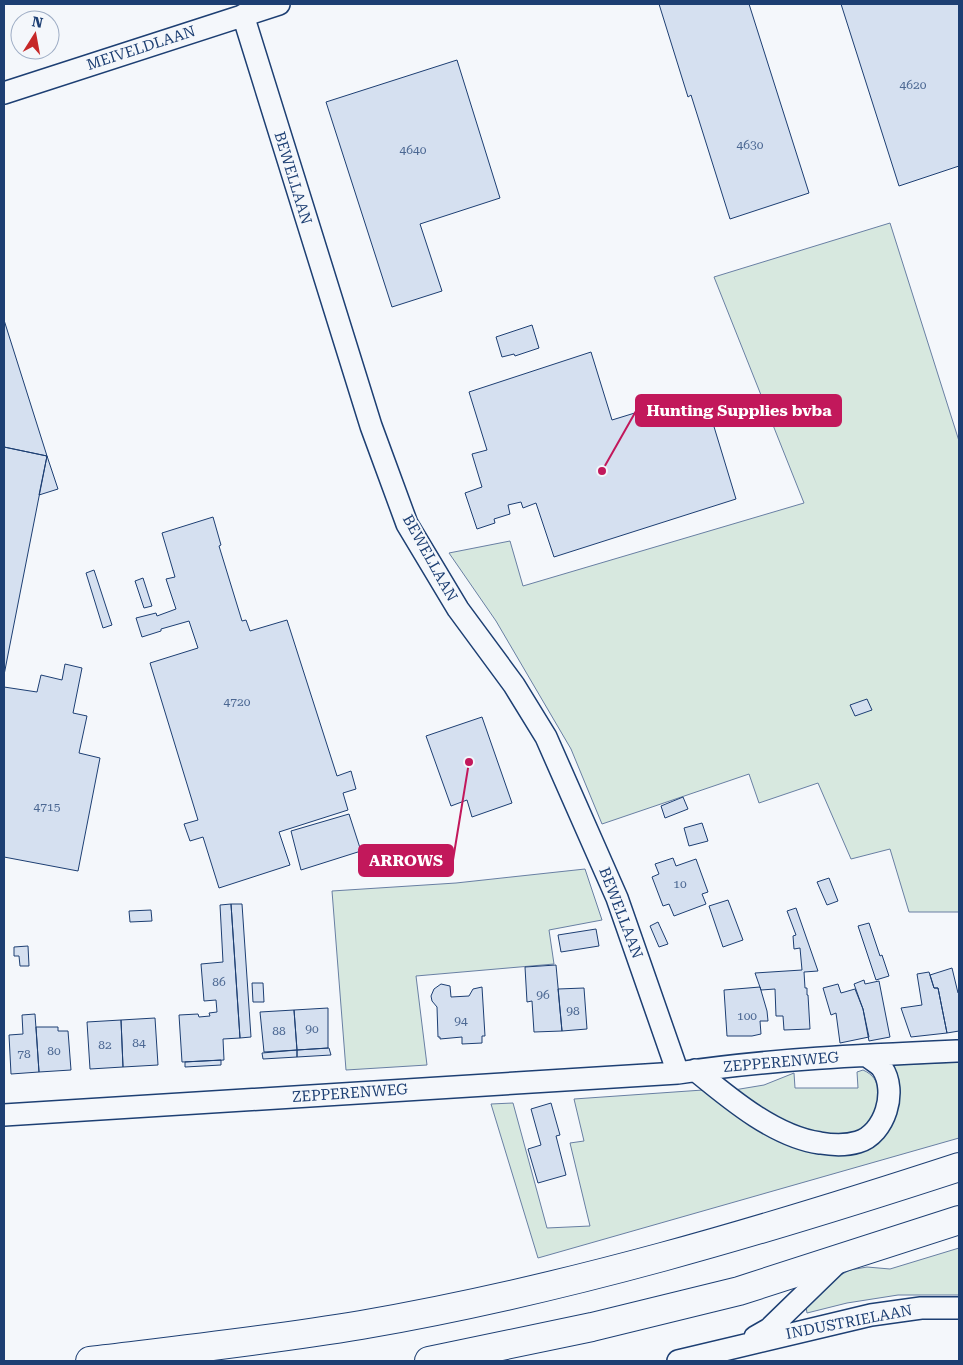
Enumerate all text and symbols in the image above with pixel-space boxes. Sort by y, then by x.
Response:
north arrow [10,10,60,60]
text: N [31,13,45,31]
street label: MEIVELDLAAN [84,22,198,74]
house number: 4620 [900,78,927,92]
street label: BEWELLAAN [270,129,316,227]
house number: 4630 [737,138,764,152]
house number: 4640 [400,143,427,157]
callout: Hunting Supplies bvba [636,395,841,426]
text: Hunting Supplies bvba [646,401,832,420]
street label: BEWELLAAN [399,511,461,605]
house number: 4720 [224,695,251,709]
house number: 4715 [34,800,61,814]
callout: ARROWS [359,845,453,876]
text: ARROWS [369,851,443,870]
street label: BEWELLAAN [595,865,647,961]
house number: 10 [673,877,687,891]
house number: 86 [212,975,226,989]
house number: 96 [536,988,550,1002]
house number: 98 [566,1004,580,1018]
house number: 100 [737,1009,757,1023]
house number: 94 [454,1014,468,1028]
house number: 90 [305,1022,319,1036]
house number: 88 [272,1024,286,1038]
house number: 84 [132,1036,146,1050]
house number: 82 [98,1038,112,1052]
house number: 80 [47,1044,61,1058]
house number: 78 [17,1047,31,1061]
street label: ZEPPERENWEG [722,1048,840,1076]
street label: ZEPPERENWEG [292,1080,409,1106]
street label: INDUSTRIELAAN [784,1301,914,1343]

